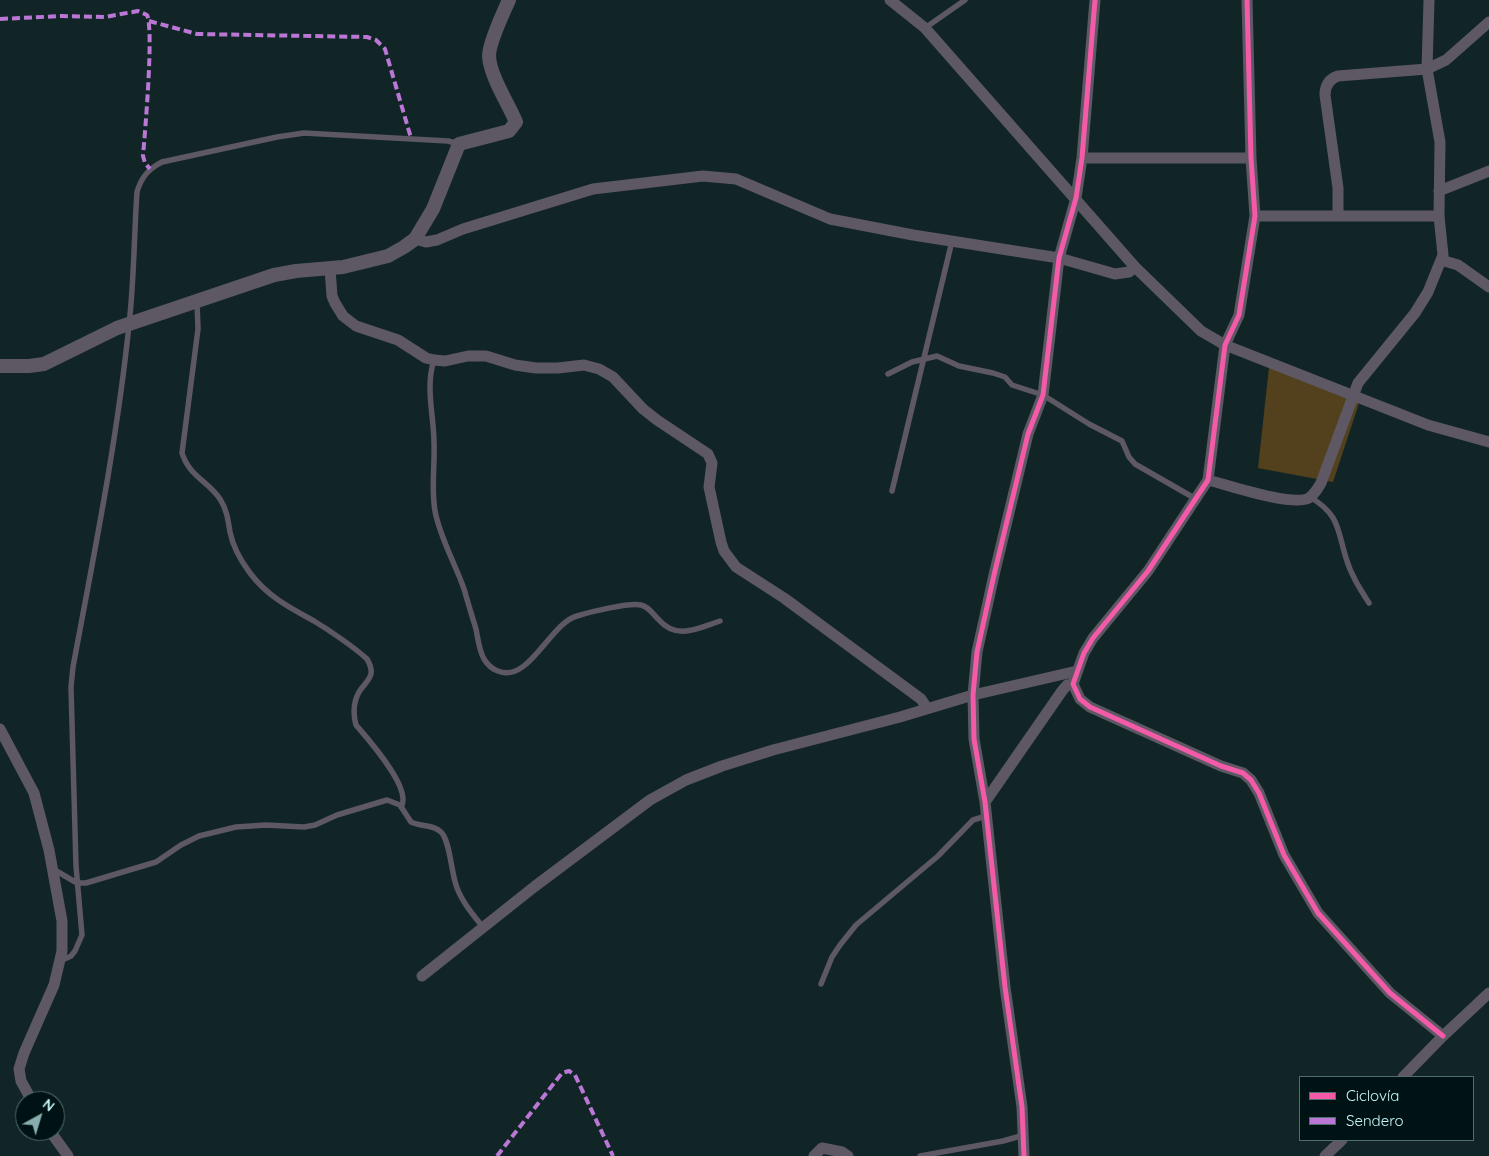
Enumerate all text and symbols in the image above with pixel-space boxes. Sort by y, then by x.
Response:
legend [1299,1076,1474,1141]
text: Ciclovía [1346,1086,1399,1105]
north arrow [15,1091,65,1141]
text: N [39,1095,58,1115]
text: Sendero [1346,1111,1404,1130]

